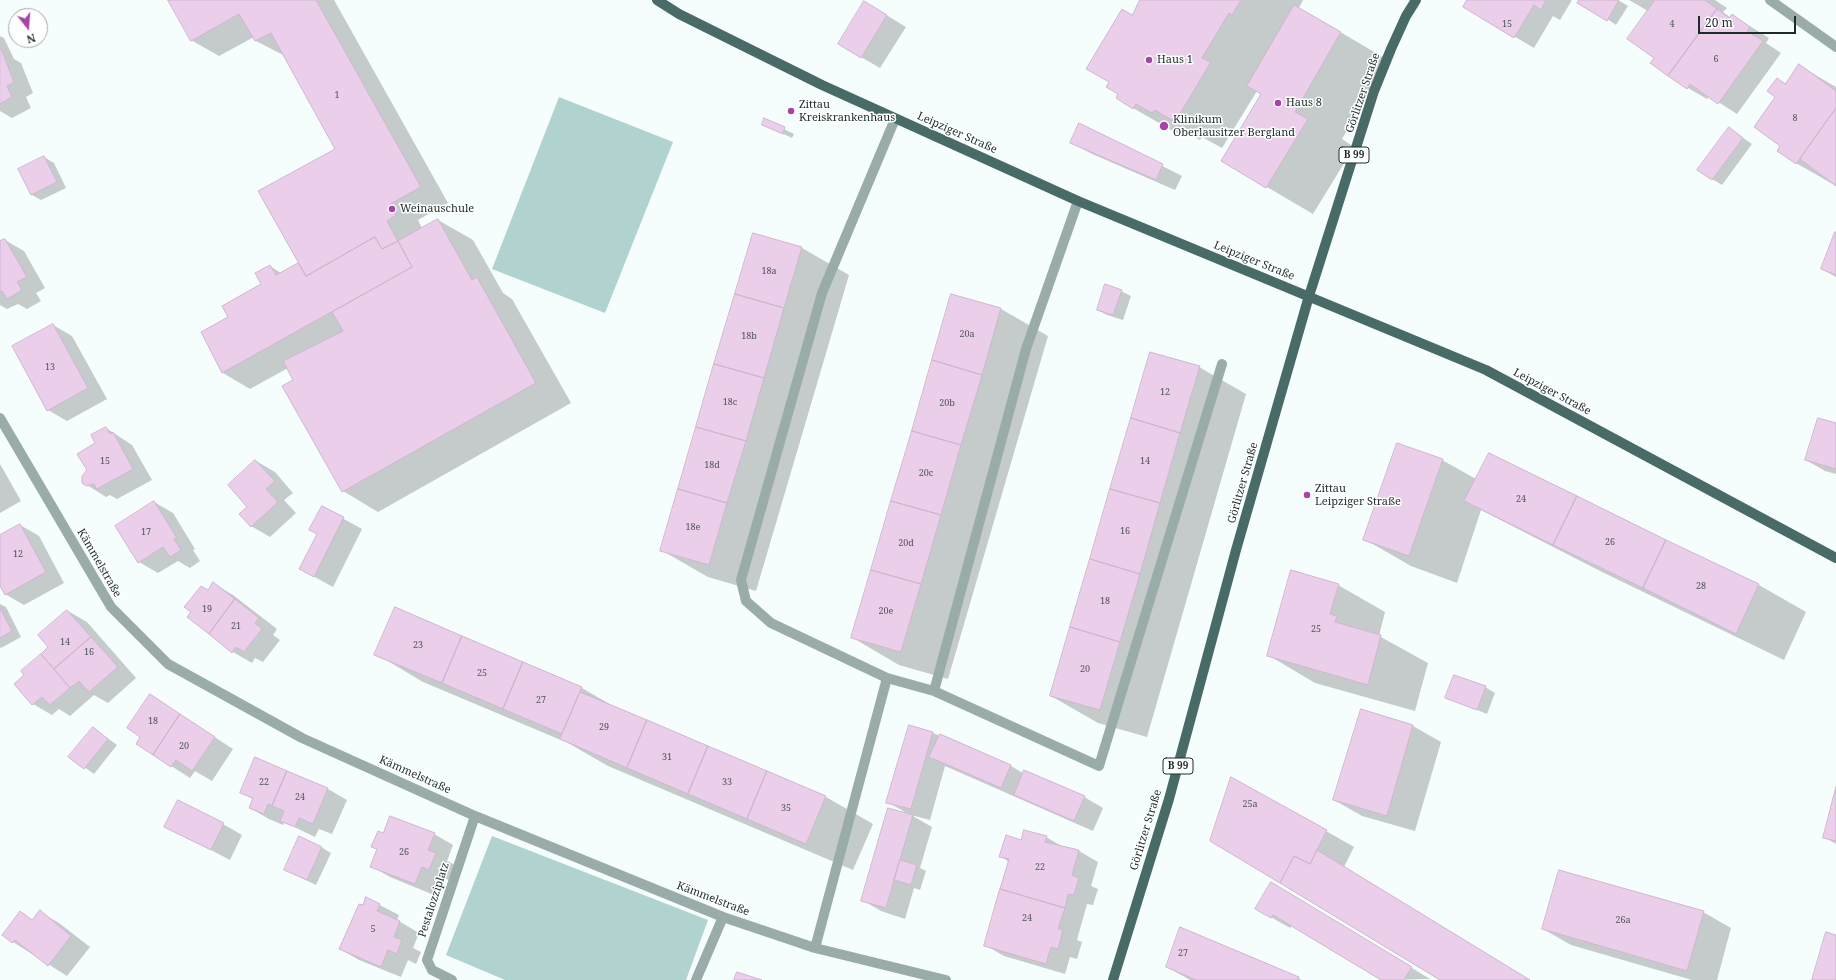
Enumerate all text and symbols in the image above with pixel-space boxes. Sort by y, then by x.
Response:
north arrow [8,8,48,48]
scale bar [1700,8,1798,34]
text: 20 m [1705,14,1733,31]
house number: 15 [1502,19,1512,29]
house number: 4 [1669,19,1675,29]
text: N [25,31,38,47]
street label: Görlitzer Straße [1343,51,1383,135]
place label: Haus 1 [1157,53,1193,67]
house number: 6 [1713,54,1719,64]
marker: Haus 1 [1144,55,1154,65]
house number: 1 [334,90,340,100]
place label: Haus 8 [1286,96,1322,110]
place label: Zittau Kreiskrankenhaus [799,98,895,124]
marker: Haus 8 [1273,98,1283,108]
marker: Zittau Kreiskrankenhaus [786,106,796,116]
street label: Leipziger Straße [915,109,999,157]
place label: Klinikum Oberlausitzer Bergland [1173,113,1295,139]
house number: 8 [1792,113,1798,123]
marker: Klinikum Oberlausitzer Bergland [1158,120,1170,132]
road number: B 99 [1339,147,1369,163]
place label: Weinauschule [400,202,474,216]
marker: Weinauschule [387,204,397,214]
street label: Leipziger Straße [1212,239,1296,283]
house number: 18a [761,266,777,276]
house number: 20a [959,329,975,339]
house number: 18b [741,331,757,341]
house number: 13 [45,362,55,372]
street label: Leipziger Straße [1511,366,1593,418]
house number: 12 [1160,387,1170,397]
house number: 18c [723,397,737,407]
house number: 20b [939,398,955,408]
street label: Görlitzer Straße [1225,441,1261,525]
house number: 15 [100,456,110,466]
house number: 14 [1140,456,1150,466]
house number: 18d [704,460,720,470]
house number: 20c [919,468,933,478]
place label: Zittau Leipziger Straße [1315,482,1401,508]
marker: Zittau Leipziger Straße [1302,490,1312,500]
house number: 24 [1516,494,1526,504]
house number: 18e [686,522,700,532]
street label: Kämmelstraße [74,526,124,600]
house number: 16 [1120,526,1130,536]
house number: 17 [141,527,151,537]
house number: 26 [1605,537,1615,547]
house number: 20d [898,538,914,548]
house number: 12 [13,549,23,559]
house number: 28 [1696,581,1706,591]
house number: 18 [1100,596,1110,606]
house number: 19 [202,604,212,614]
house number: 20e [879,606,893,616]
house number: 21 [231,621,241,631]
house number: 25 [1311,624,1321,634]
house number: 14 [60,637,70,647]
house number: 23 [413,640,423,650]
house number: 16 [84,647,94,657]
house number: 20 [1080,664,1090,674]
house number: 25 [477,668,487,678]
house number: 27 [536,695,546,705]
house number: 18 [148,716,158,726]
house number: 29 [599,722,609,732]
house number: 20 [179,741,189,751]
house number: 31 [662,752,672,762]
street label: Kämmelstraße [377,753,453,797]
road number: B 99 [1163,758,1193,774]
house number: 22 [259,777,269,787]
house number: 33 [722,777,732,787]
street label: Görlitzer Straße [1127,788,1165,872]
house number: 24 [295,792,305,802]
house number: 25a [1242,799,1258,809]
house number: 35 [781,803,791,813]
house number: 26 [399,847,409,857]
street label: Pestalozziplatz [416,861,452,939]
house number: 22 [1035,862,1045,872]
street label: Kämmelstraße [675,879,751,919]
house number: 24 [1022,913,1032,923]
house number: 26a [1615,915,1631,925]
house number: 5 [370,924,376,934]
house number: 27 [1178,948,1188,958]

